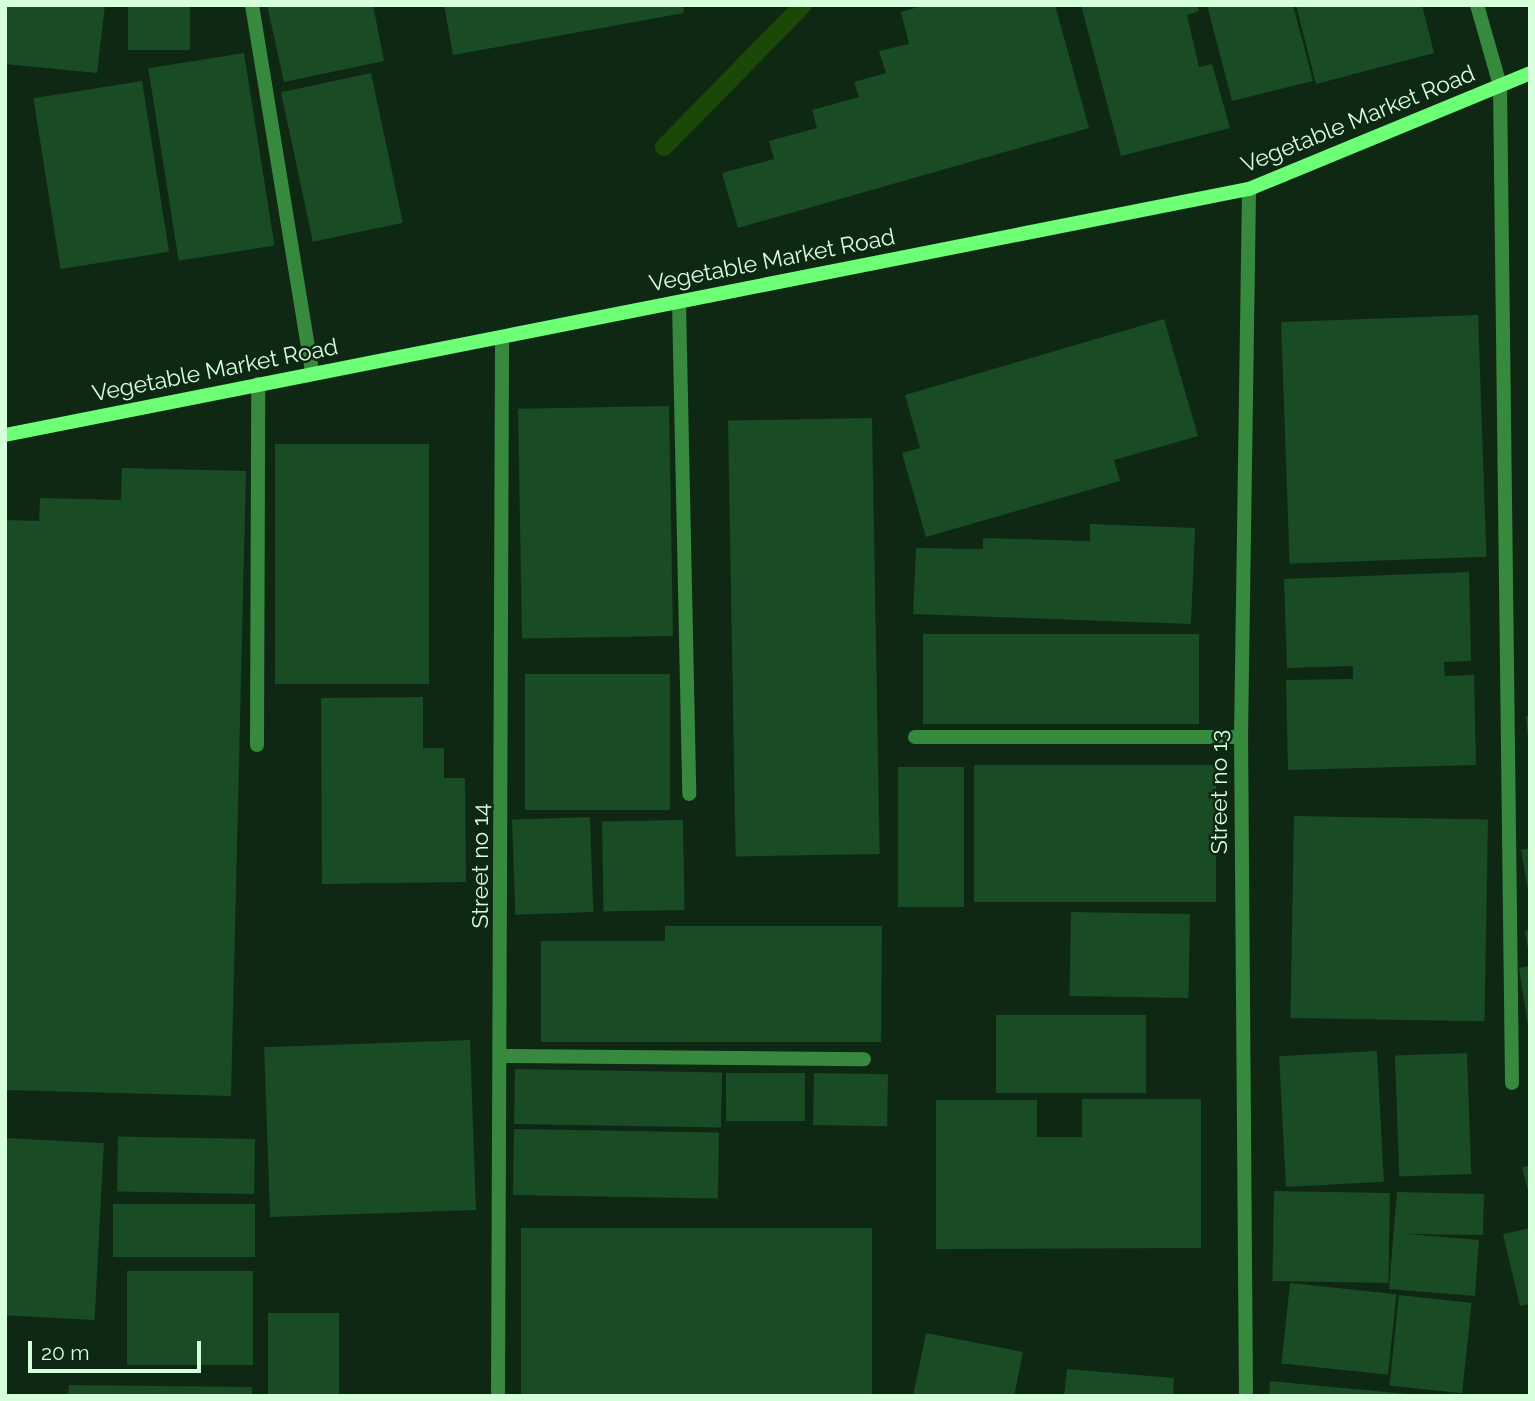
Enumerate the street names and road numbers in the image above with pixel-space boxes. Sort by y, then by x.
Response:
street label: Vegetable Market Road [1237,59,1479,179]
street label: Vegetable Market Road [647,223,897,297]
street label: Vegetable Market Road [90,333,340,407]
street label: Street no 13 [1205,730,1233,854]
street label: Street no 14 [466,804,494,928]

